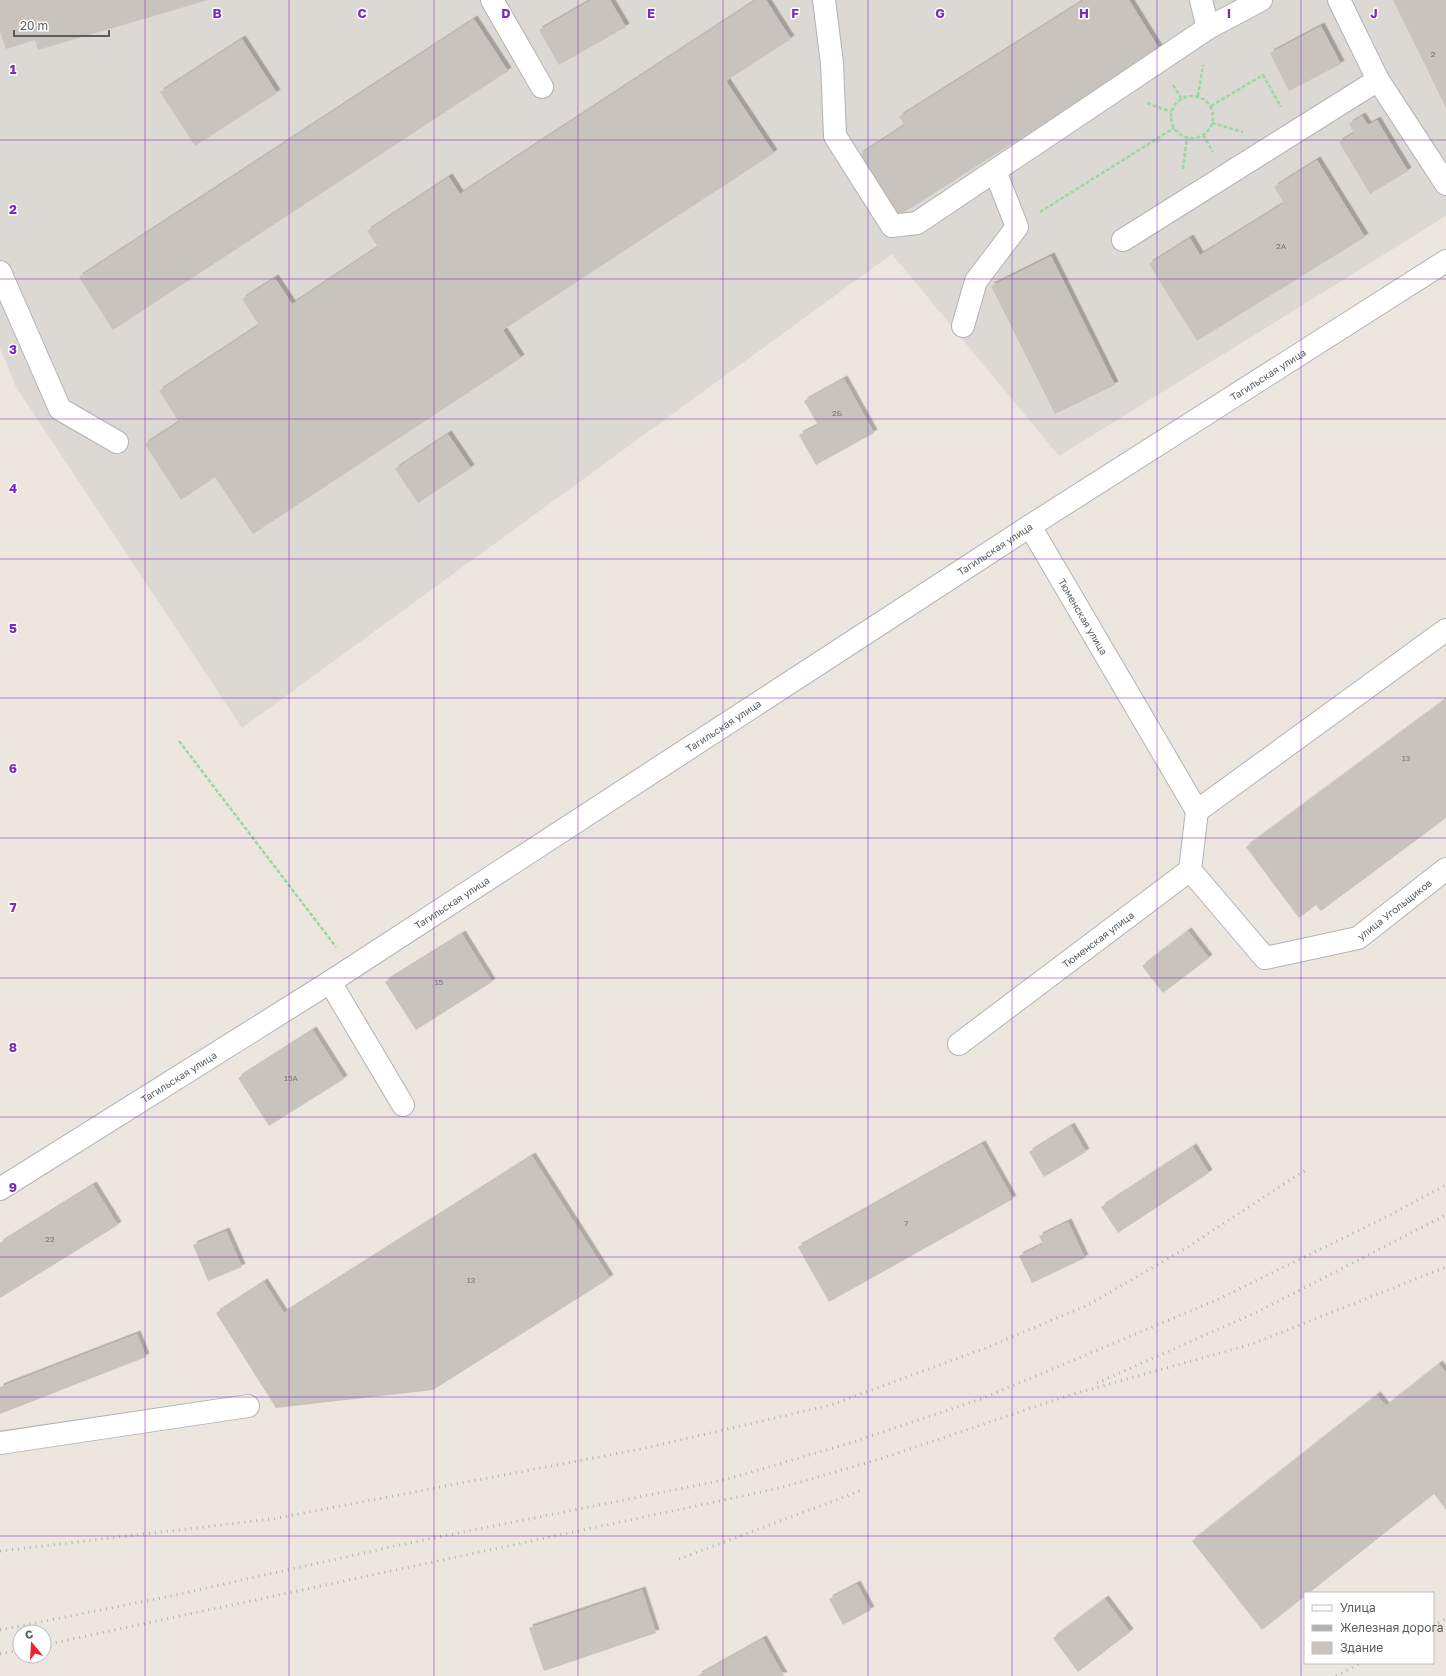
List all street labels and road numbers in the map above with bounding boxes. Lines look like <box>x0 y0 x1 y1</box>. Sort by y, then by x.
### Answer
street label: Тагильская улица <box>1228 346 1308 403</box>
street label: Тагильская улица <box>955 520 1035 578</box>
street label: Тюменская улица <box>1056 576 1110 657</box>
street label: Тагильская улица <box>684 697 763 755</box>
street label: Тагильская улица <box>412 874 492 931</box>
street label: улица Угольщиков <box>1355 876 1434 942</box>
street label: Тюменская улица <box>1060 908 1136 970</box>
street label: Тагильская улица <box>139 1049 219 1105</box>

